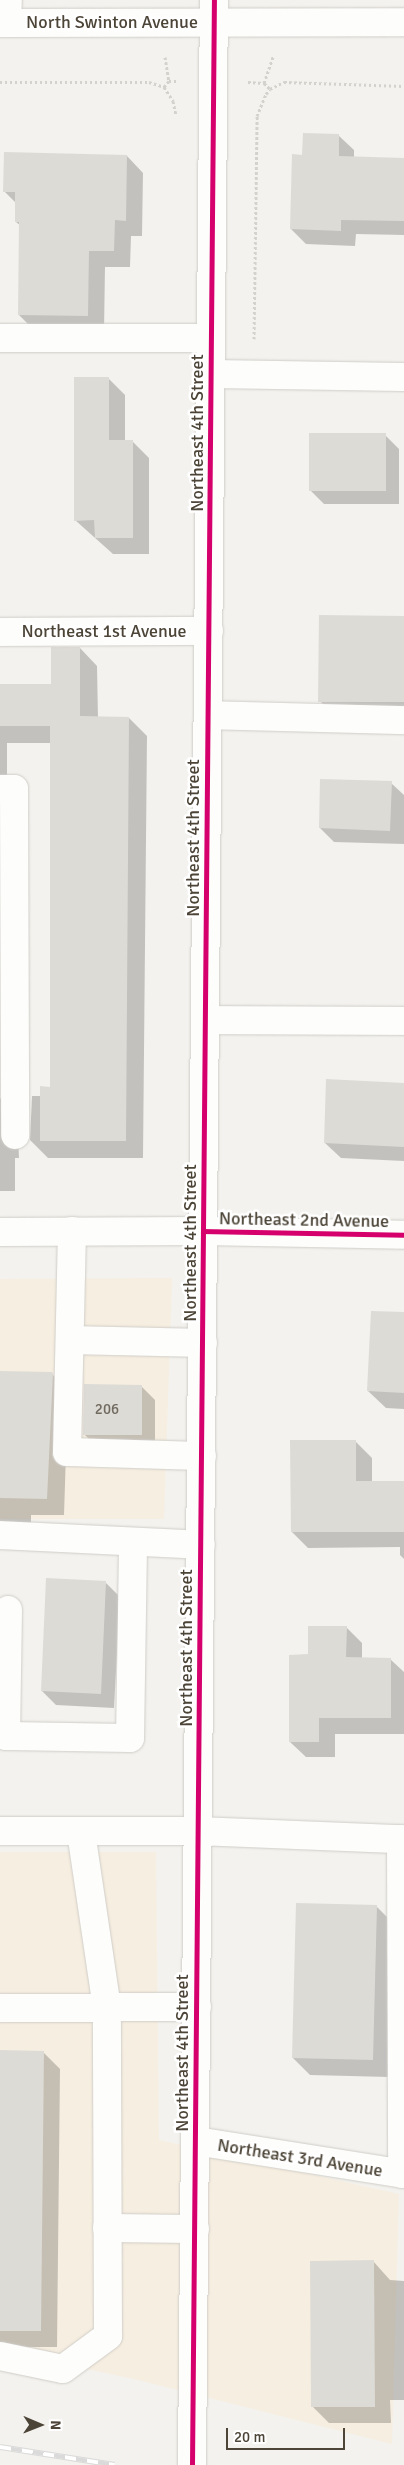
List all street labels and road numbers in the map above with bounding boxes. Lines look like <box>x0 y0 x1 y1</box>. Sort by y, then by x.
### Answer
street label: North Swinton Avenue <box>26 11 198 33</box>
street label: Northeast 4th Street <box>186 354 208 512</box>
street label: Northeast 1st Avenue <box>21 620 187 642</box>
street label: Northeast 4th Street <box>182 759 204 917</box>
street label: Northeast 4th Street <box>179 1164 201 1322</box>
street label: Northeast 2nd Avenue <box>219 1208 389 1232</box>
street label: Northeast 4th Street <box>175 1569 197 1727</box>
street label: Northeast 4th Street <box>171 1974 193 2132</box>
street label: Northeast 3rd Avenue <box>216 2134 384 2182</box>

